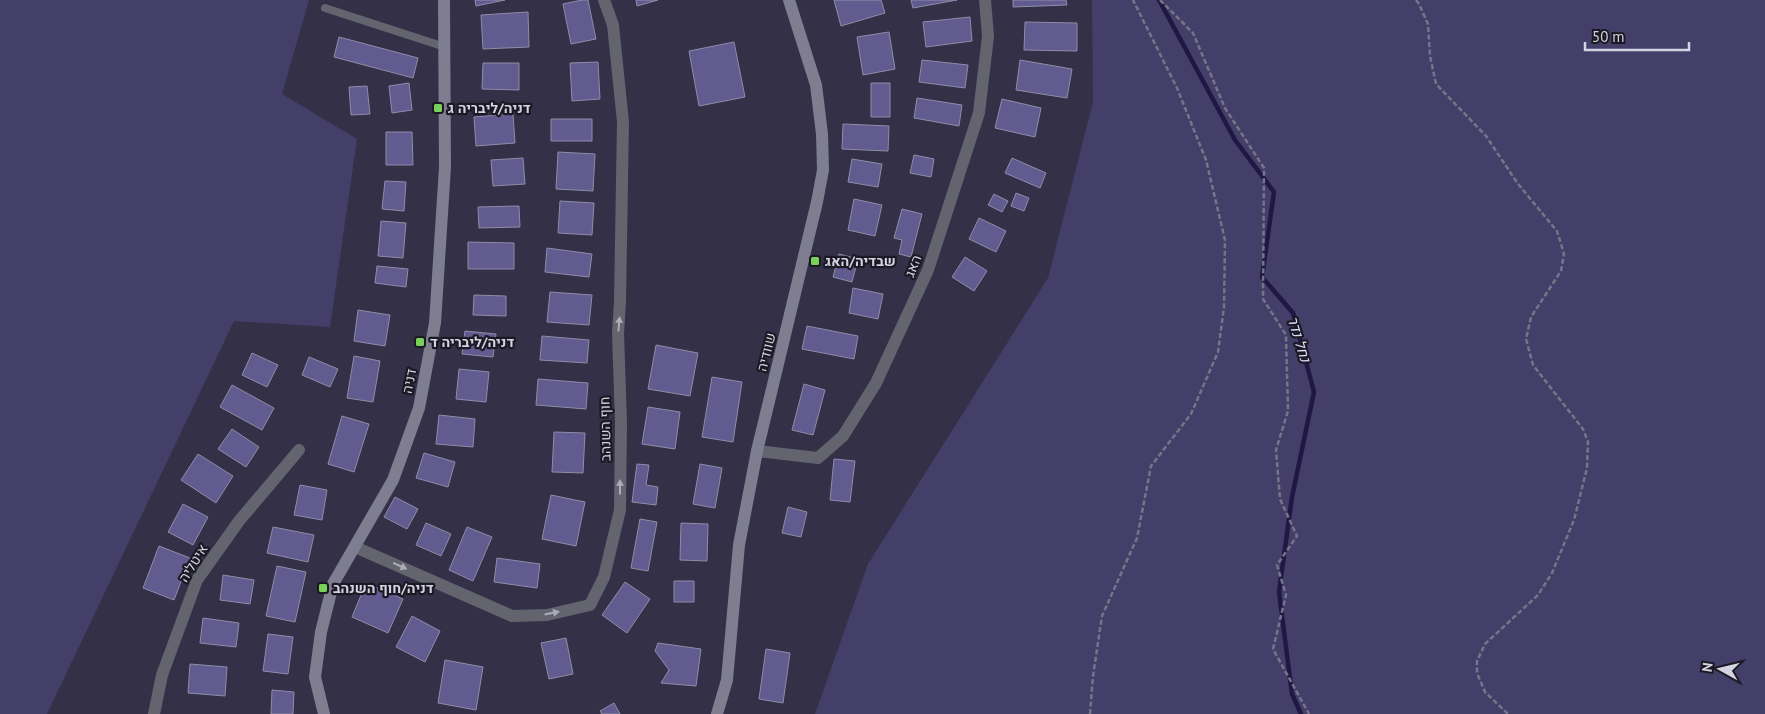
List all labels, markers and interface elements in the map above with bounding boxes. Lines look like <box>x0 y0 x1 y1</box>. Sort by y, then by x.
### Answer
scale bar <box>1585 20 1689 52</box>
text: 50 m <box>1592 27 1625 46</box>
place label: דניה/ליבריה ג <box>448 99 531 117</box>
marker: דניה/ליבריה ג <box>432 102 444 114</box>
place label: שבדיה/האג <box>825 252 896 270</box>
street label: האג <box>901 252 925 280</box>
marker: שבדיה/האג <box>809 255 821 267</box>
water label: נחל נדר <box>1284 314 1316 366</box>
one-way arrow <box>615 316 623 332</box>
street label: שוודיה <box>753 331 779 373</box>
place label: דניה/ליבריה ד <box>430 333 514 351</box>
marker: דניה/ליבריה ד <box>414 336 426 348</box>
street label: דניה <box>398 367 420 395</box>
street label: חוף השנהב <box>595 396 615 462</box>
one-way arrow <box>616 479 624 495</box>
street label: איטליה <box>174 541 212 585</box>
one-way arrow <box>393 563 407 571</box>
place label: דניה/חוף השנהב <box>333 579 434 597</box>
marker: דניה/חוף השנהב <box>317 582 329 594</box>
one-way arrow <box>544 609 560 617</box>
north arrow <box>1695 644 1745 694</box>
text: N <box>1698 661 1717 673</box>

